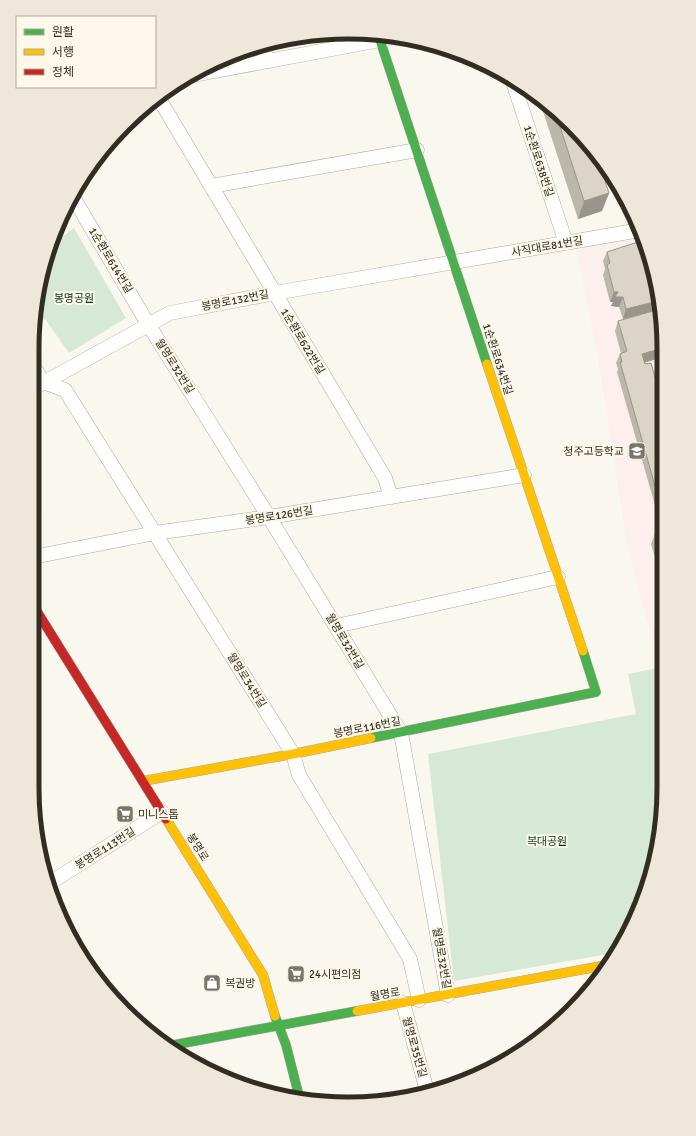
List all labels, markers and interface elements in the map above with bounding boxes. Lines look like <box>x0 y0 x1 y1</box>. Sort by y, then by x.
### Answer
legend <box>16 16 156 88</box>
text: 원활 <box>52 25 74 40</box>
text: 서행 <box>52 45 74 60</box>
text: 정체 <box>52 65 74 80</box>
street label: 1순환로638번길 <box>521 124 556 199</box>
street label: 1순환로614번길 <box>86 225 135 295</box>
street label: 사직대로81번길 <box>510 234 584 259</box>
street label: 봉명로132번길 <box>200 288 270 313</box>
park label: 봉명공원 <box>54 292 94 305</box>
street label: 1순환로622번길 <box>278 306 327 376</box>
street label: 1순환로634번길 <box>480 322 515 397</box>
street label: 월명로32번길 <box>153 336 197 396</box>
school or university icon: 청주고등학교 <box>627 441 647 461</box>
place label: 청주고등학교 <box>563 445 624 458</box>
street label: 봉명로126번길 <box>244 504 314 527</box>
street label: 월명로32번길 <box>323 611 366 671</box>
street label: 월명로34번길 <box>225 650 269 710</box>
street label: 봉명로116번길 <box>332 715 402 740</box>
supermarket icon: 미니스톱 <box>115 804 135 824</box>
place label: 미니스톱 <box>138 808 178 821</box>
street label: 봉명로113번길 <box>73 825 138 872</box>
street label: 봉명로 <box>184 831 211 864</box>
park label: 복대공원 <box>527 835 567 848</box>
street label: 월명로32번길 <box>430 926 453 990</box>
supermarket icon: 24시편의점 <box>286 964 306 984</box>
place label: 24시편의점 <box>309 968 361 981</box>
shop icon: 복권방 <box>202 973 222 993</box>
place label: 복권방 <box>225 977 255 990</box>
street label: 월명로 <box>369 985 401 1004</box>
street label: 월명로35번길 <box>400 1015 429 1079</box>

